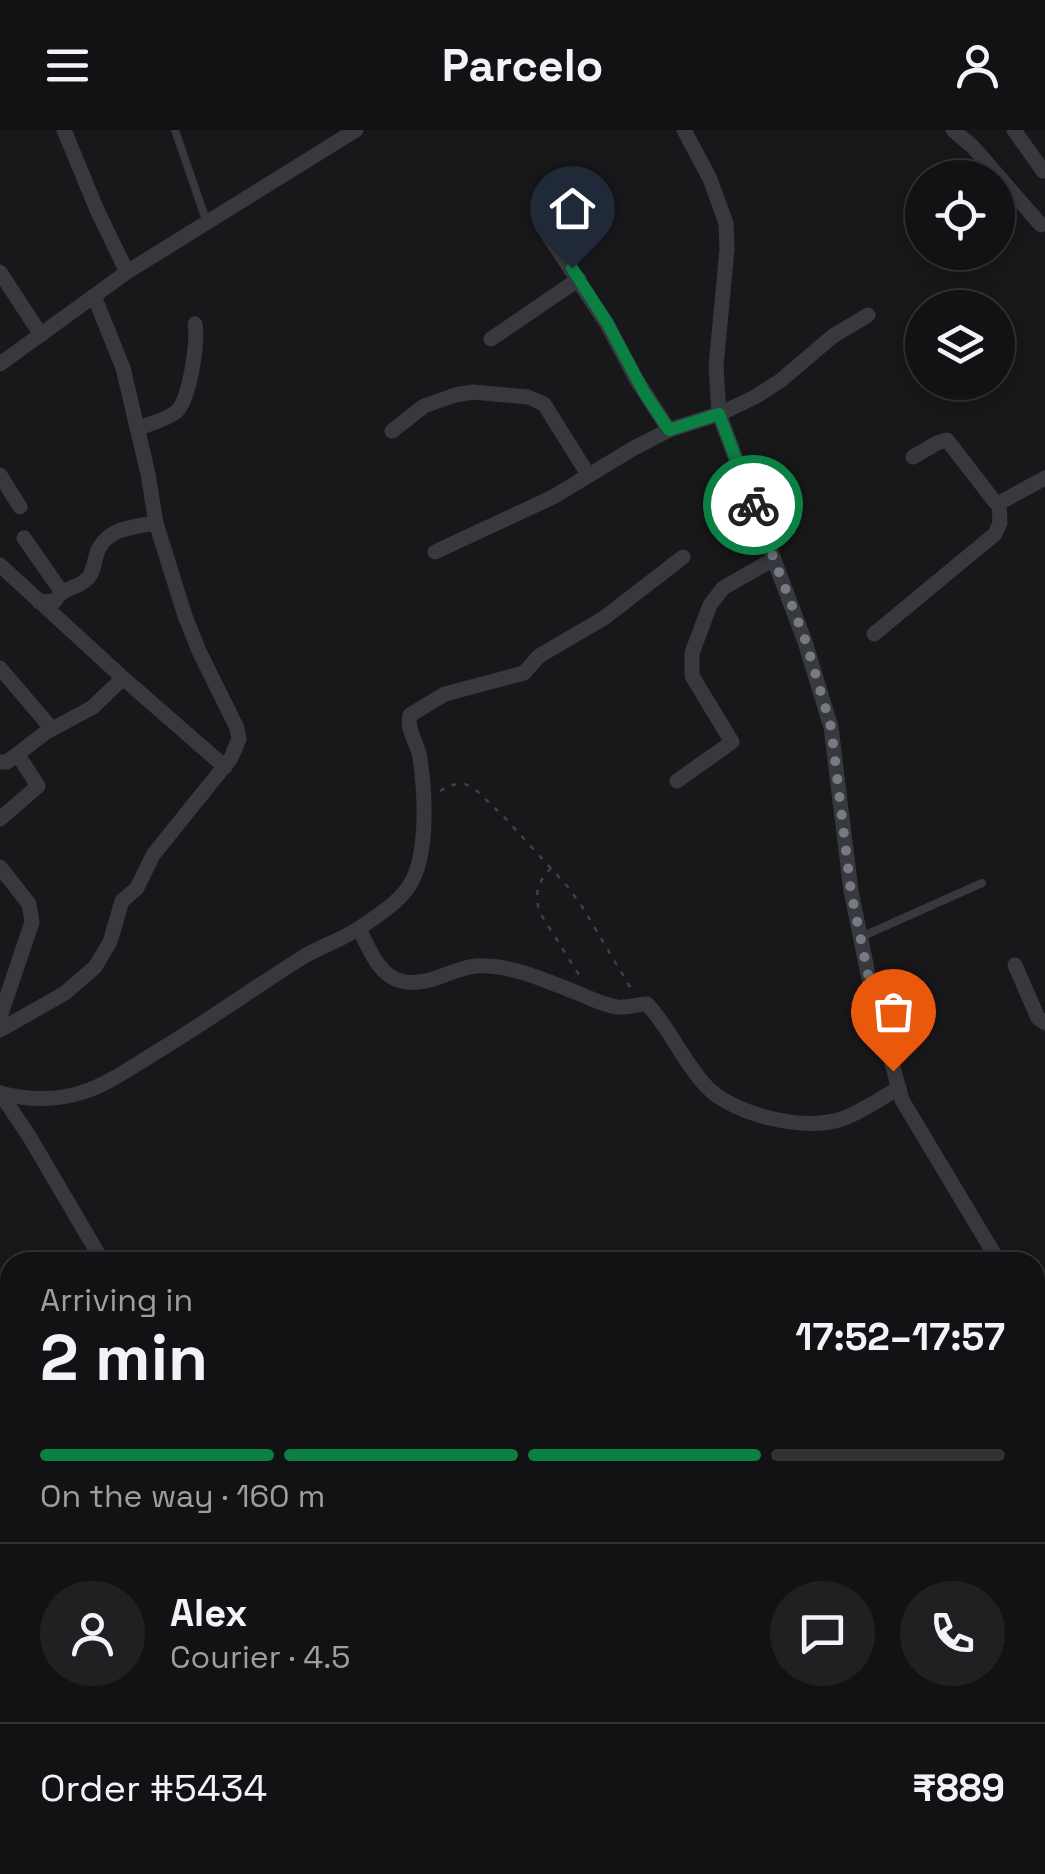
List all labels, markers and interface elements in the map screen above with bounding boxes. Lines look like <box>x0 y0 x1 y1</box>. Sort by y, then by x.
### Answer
text: Parcelo <box>442 37 603 94</box>
icon: menu <box>40 38 95 93</box>
icon: person <box>950 38 1005 93</box>
map controls <box>905 160 1015 400</box>
button: locate <box>905 160 1015 270</box>
pin <box>530 166 615 269</box>
icon: home <box>545 181 600 236</box>
button: layers <box>905 290 1015 400</box>
courier <box>703 455 803 555</box>
icon: bike <box>726 478 781 533</box>
pin <box>851 969 936 1072</box>
icon: bag <box>866 984 921 1039</box>
text: Arriving in <box>40 1280 193 1320</box>
text: 17:52–17:57 <box>795 1313 1005 1361</box>
text: 2 min <box>40 1316 208 1399</box>
text: On the way · 160 m <box>40 1476 325 1516</box>
button: person <box>40 1581 145 1686</box>
button: chat <box>770 1581 875 1686</box>
button: phone <box>900 1581 1005 1686</box>
text: Alex <box>170 1589 247 1637</box>
text: Courier · 4.5 <box>170 1637 351 1677</box>
text: Order #5434 <box>40 1764 267 1812</box>
text: ₹889 <box>912 1764 1005 1812</box>

